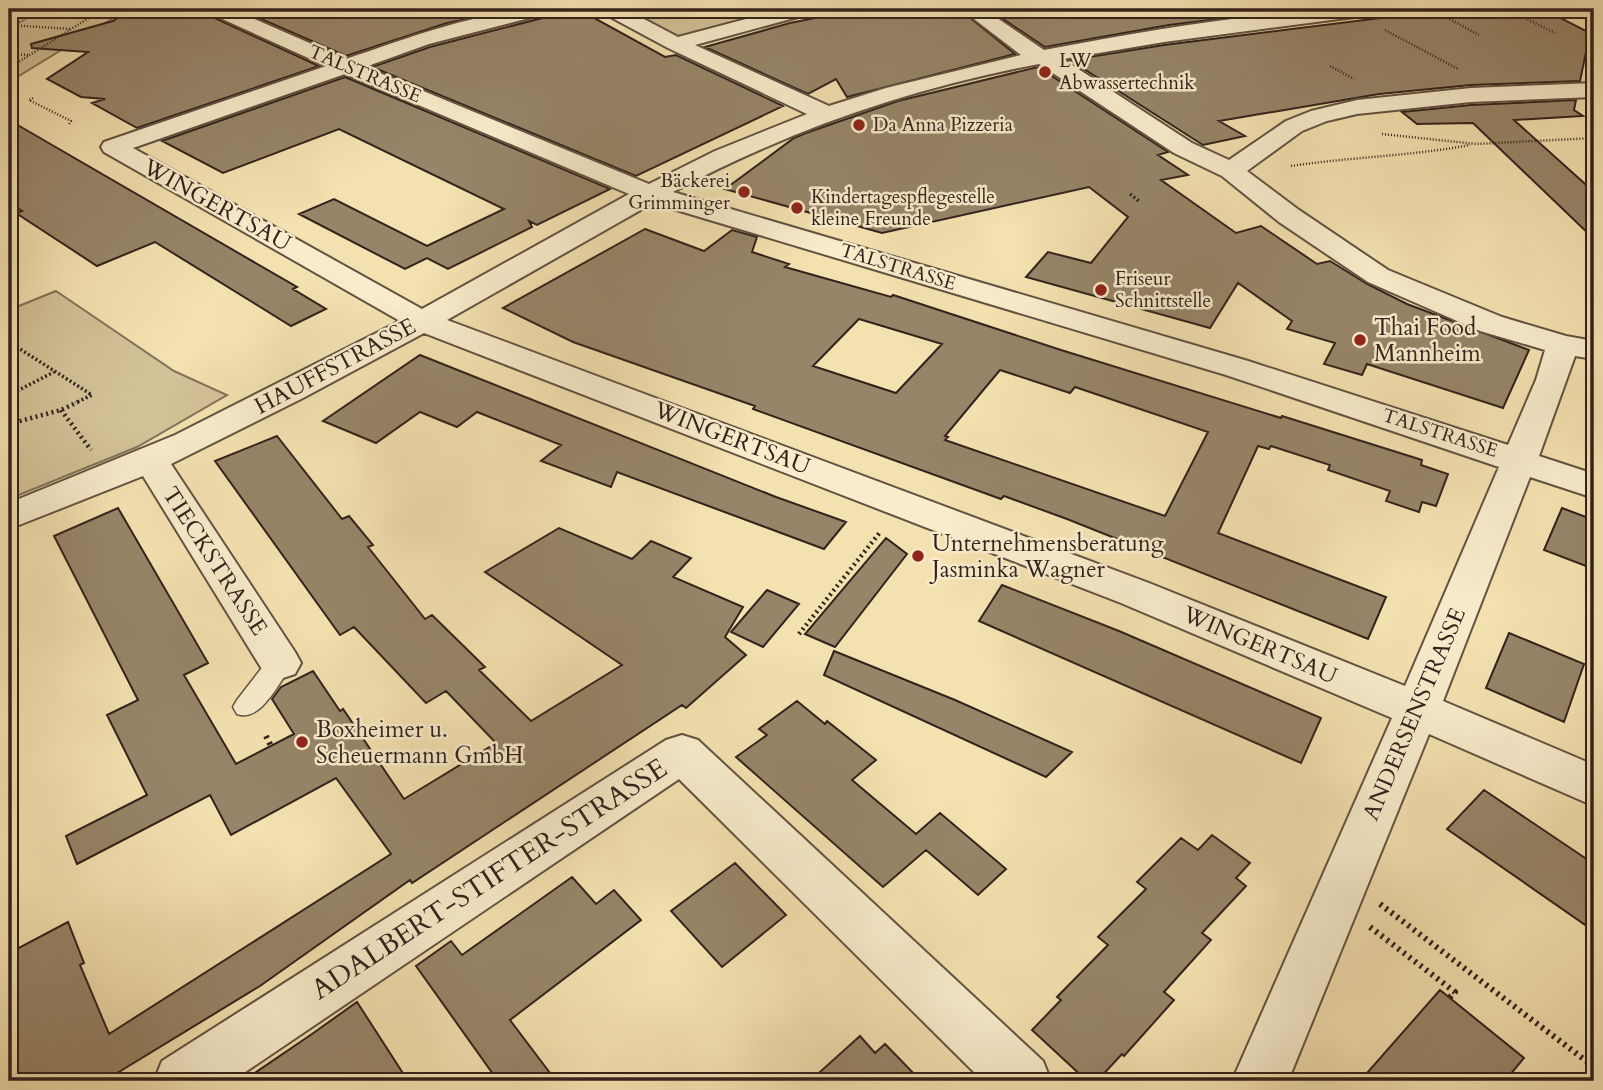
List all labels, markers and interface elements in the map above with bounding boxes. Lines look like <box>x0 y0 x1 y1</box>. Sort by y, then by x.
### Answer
street label: TALSTRASSE <box>305 39 425 109</box>
place label: LW Abwassertechnik <box>1059 48 1195 96</box>
marker: LW Abwassertechnik <box>1037 64 1053 80</box>
place label: Da Anna Pizzeria <box>873 112 1013 138</box>
marker: Da Anna Pizzeria <box>851 117 867 133</box>
street label: WINGERTSAU <box>137 151 297 259</box>
place label: Bäckerei Grimminger <box>628 168 730 216</box>
marker: Bäckerei Grimminger <box>736 184 752 200</box>
place label: Kindertagespflegestelle kleine Freunde <box>811 184 995 232</box>
marker: Kindertagespflegestelle kleine Freunde <box>789 200 805 216</box>
street label: TALSTRASSE <box>837 237 959 297</box>
place label: Friseur Schnittstelle <box>1115 266 1211 314</box>
marker: Friseur Schnittstelle <box>1093 282 1109 298</box>
street label: HAUFFSTRASSE <box>249 310 421 422</box>
place label: Thai Food Mannheim <box>1374 312 1481 369</box>
marker: Thai Food Mannheim <box>1352 332 1368 348</box>
street label: WINGERTSAU <box>649 394 815 482</box>
street label: TALSTRASSE <box>1379 402 1501 464</box>
street label: TIECKSTRASSE <box>155 481 275 641</box>
place label: Unternehmensberatung Jasminka Wagner <box>929 528 1164 585</box>
marker: Unternehmensberatung Jasminka Wagner <box>910 548 926 564</box>
street label: WINGERTSAU <box>1177 598 1342 692</box>
street label: ANDERSENSTRASSE <box>1355 603 1473 825</box>
place label: Boxheimer u. Scheuermann GmbH <box>316 714 523 771</box>
marker: Boxheimer u. Scheuermann GmbH <box>294 734 310 750</box>
street label: ADALBERT-STIFTER-STRASSE <box>304 749 674 1009</box>

